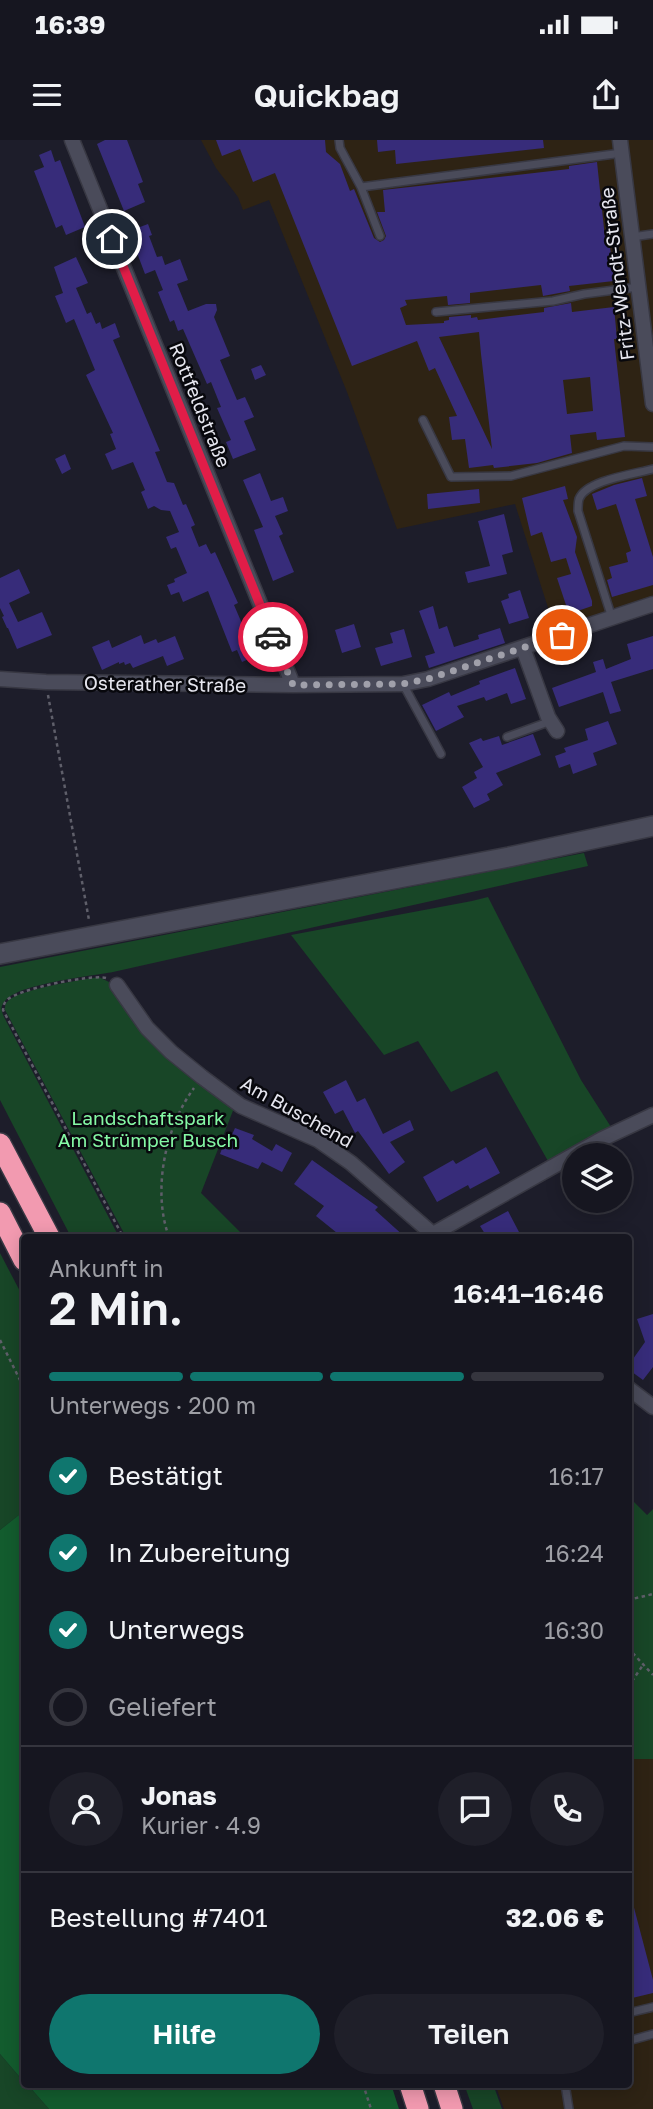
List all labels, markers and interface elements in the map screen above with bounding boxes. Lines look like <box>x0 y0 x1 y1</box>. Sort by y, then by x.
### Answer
text: 16:39 <box>35 9 106 40</box>
icon: menu <box>28 76 66 114</box>
text: Quickbag <box>253 76 400 114</box>
icon: share <box>587 76 625 114</box>
street label: Fritz-Wendt-Straße <box>594 186 639 362</box>
pin <box>82 209 142 269</box>
icon: home <box>93 220 131 258</box>
street label: Rottfeldstraße <box>165 339 236 470</box>
courier <box>238 602 308 672</box>
pin <box>532 605 592 665</box>
icon: bag <box>543 616 581 654</box>
icon: car <box>254 618 292 656</box>
street label: Osterather Straße <box>84 671 246 696</box>
street label: Am Buschend <box>237 1071 357 1152</box>
park label: Landschaftspark Am Strümper Busch <box>58 1106 238 1151</box>
map controls <box>562 1143 632 1213</box>
button: layers <box>562 1143 632 1213</box>
text: Ankunft in <box>49 1254 164 1282</box>
text: 16:41–16:46 <box>453 1278 604 1309</box>
text: 2 Min. <box>49 1280 183 1335</box>
text: Unterwegs · 200 m <box>49 1391 256 1419</box>
icon: check <box>49 1457 87 1495</box>
text: Bestätigt <box>108 1460 223 1491</box>
text: 16:17 <box>549 1462 604 1490</box>
icon: check <box>49 1534 87 1572</box>
text: In Zubereitung <box>108 1537 291 1568</box>
text: 16:24 <box>545 1539 604 1567</box>
icon: check <box>49 1611 87 1649</box>
text: Unterwegs <box>108 1614 245 1645</box>
text: 16:30 <box>544 1616 604 1644</box>
text: Geliefert <box>108 1691 217 1722</box>
button: person <box>49 1772 123 1846</box>
button: chat <box>438 1772 512 1846</box>
button: phone <box>530 1772 604 1846</box>
text: Jonas <box>141 1780 217 1811</box>
text: Kurier · 4.9 <box>141 1811 261 1839</box>
text: Bestellung #7401 <box>49 1902 268 1933</box>
text: 32.06 € <box>506 1902 604 1933</box>
button: Hilfe <box>49 1994 320 2074</box>
button: Teilen <box>334 1994 604 2074</box>

